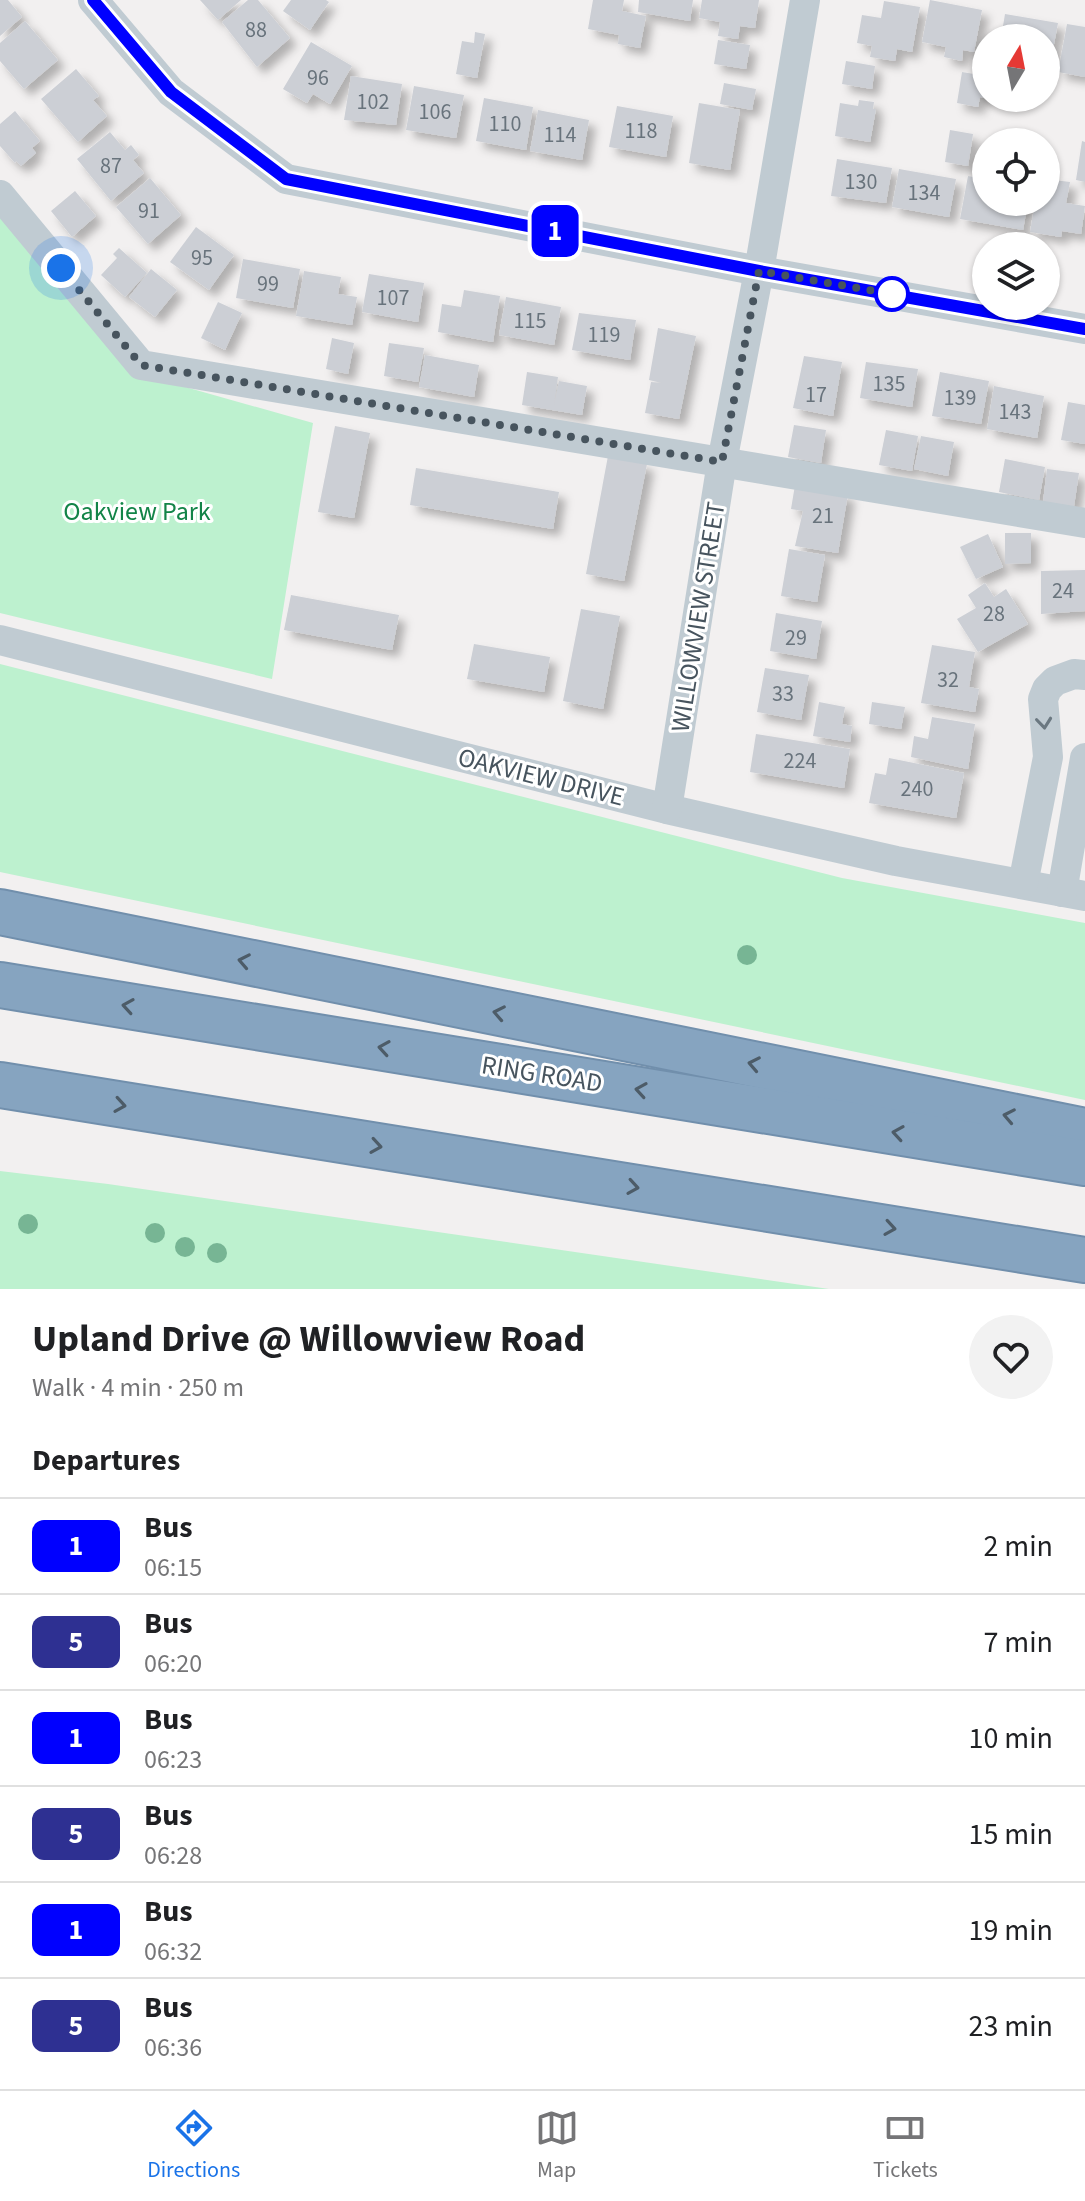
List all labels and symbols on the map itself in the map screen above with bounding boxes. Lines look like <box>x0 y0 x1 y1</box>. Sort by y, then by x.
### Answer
house number: 88 <box>245 14 267 46</box>
north arrow <box>972 24 1060 112</box>
house number: 96 <box>307 62 329 94</box>
house number: 102 <box>357 86 389 118</box>
house number: 106 <box>419 96 451 128</box>
house number: 110 <box>489 108 521 140</box>
house number: 118 <box>625 115 657 147</box>
house number: 114 <box>544 119 576 151</box>
house number: 87 <box>100 150 122 182</box>
house number: 130 <box>845 166 877 198</box>
house number: 134 <box>908 177 940 209</box>
house number: 91 <box>138 195 160 227</box>
line badge: 1 <box>529 205 581 257</box>
house number: 95 <box>191 242 213 274</box>
your location <box>41 248 81 288</box>
house number: 99 <box>257 268 279 300</box>
unlabelled marker <box>875 277 909 311</box>
house number: 107 <box>377 282 409 314</box>
house number: 115 <box>514 305 546 337</box>
house number: 119 <box>588 319 620 351</box>
house number: 135 <box>873 368 905 400</box>
house number: 17 <box>805 379 827 411</box>
house number: 139 <box>944 382 976 414</box>
house number: 143 <box>999 396 1031 428</box>
park label: Oakview Park <box>63 493 211 530</box>
street label: WILLOWVIEW STREET <box>662 499 734 735</box>
house number: 21 <box>812 500 834 532</box>
house number: 24 <box>1052 575 1074 607</box>
house number: 28 <box>983 598 1005 630</box>
house number: 29 <box>785 622 807 654</box>
house number: 32 <box>937 664 959 696</box>
house number: 33 <box>772 678 794 710</box>
one-way arrow <box>1036 717 1053 730</box>
street label: OAKVIEW DRIVE <box>454 738 628 816</box>
house number: 224 <box>784 745 816 777</box>
house number: 240 <box>901 773 933 805</box>
one-way arrow <box>238 953 251 970</box>
one-way arrow <box>121 998 135 1015</box>
one-way arrow <box>492 1005 506 1022</box>
one-way arrow <box>378 1040 391 1057</box>
street label: RING ROAD <box>479 1046 605 1102</box>
one-way arrow <box>747 1056 761 1073</box>
one-way arrow <box>634 1083 648 1100</box>
one-way arrow <box>113 1096 127 1113</box>
one-way arrow <box>1002 1108 1016 1125</box>
one-way arrow <box>891 1125 904 1142</box>
one-way arrow <box>370 1137 383 1154</box>
one-way arrow <box>626 1178 640 1195</box>
one-way arrow <box>883 1219 897 1236</box>

